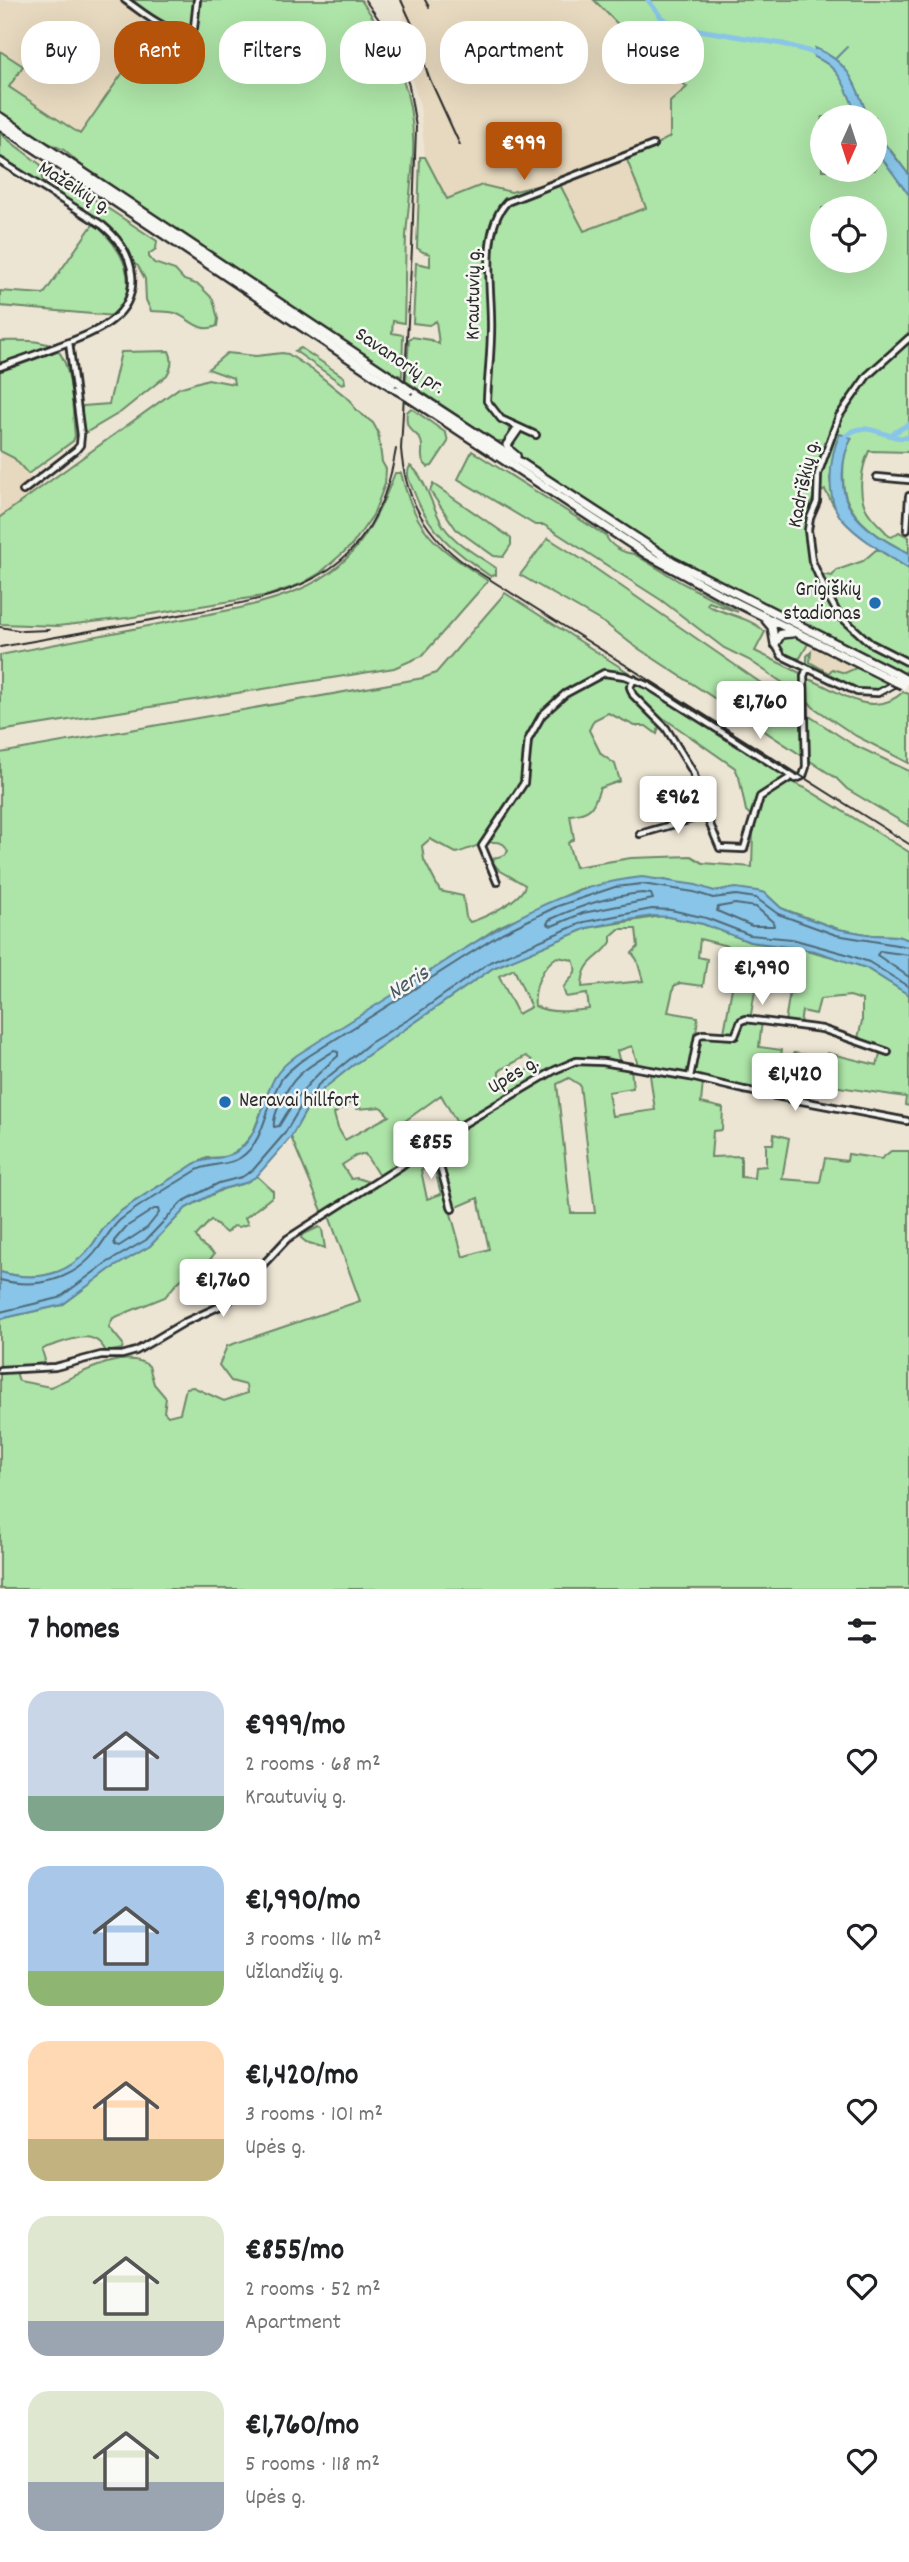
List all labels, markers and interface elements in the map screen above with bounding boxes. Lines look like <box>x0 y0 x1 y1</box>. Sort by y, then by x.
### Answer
chip: Buy <box>21 21 100 84</box>
chip: Rent <box>114 21 205 84</box>
chip: Filters <box>219 21 326 84</box>
chip: New <box>340 21 426 84</box>
chip: Apartment <box>440 21 588 84</box>
chip: House <box>602 21 704 84</box>
north arrow <box>810 105 887 182</box>
map controls <box>810 105 887 273</box>
pin: €999 <box>483 122 565 182</box>
text: €999 <box>502 128 546 161</box>
street label: Mažeikių g. <box>31 155 117 223</box>
button: locate <box>810 196 887 273</box>
street label: Krautuvių g. <box>459 248 491 340</box>
street label: Savanorių pr. <box>348 321 450 403</box>
street label: Kadriškių g. <box>781 437 829 531</box>
place label: Grigiškių stadionas <box>783 576 861 630</box>
marker: Grigiškių stadionas <box>867 595 883 611</box>
pin: €1,760 <box>703 682 817 741</box>
text: €1,760 <box>733 687 787 720</box>
pin: €962 <box>637 776 719 836</box>
text: €962 <box>656 782 700 815</box>
pin: €1,990 <box>705 948 819 1007</box>
text: €1,990 <box>734 953 790 986</box>
water label: Neris <box>382 957 437 1010</box>
street label: Upės g. <box>483 1049 545 1103</box>
pin: €1,420 <box>738 1054 852 1113</box>
text: €1,420 <box>768 1059 822 1092</box>
place label: Neravai hillfort <box>239 1087 359 1117</box>
marker: Neravai hillfort <box>217 1094 233 1110</box>
pin: €855 <box>390 1122 472 1181</box>
text: €855 <box>409 1127 453 1160</box>
pin: €1,760 <box>166 1260 280 1319</box>
text: €1,760 <box>196 1265 250 1298</box>
text: 7 homes <box>28 1610 120 1653</box>
icon: filters <box>843 1612 881 1650</box>
text: €999/mo <box>245 1706 345 1749</box>
icon: home <box>84 1719 168 1803</box>
icon: heart <box>843 1742 881 1780</box>
text: 2 rooms · 68 m² <box>245 1749 381 1782</box>
text: Krautuvių g. <box>245 1782 346 1815</box>
text: €1,990/mo <box>245 1881 360 1924</box>
icon: home <box>84 1894 168 1978</box>
icon: heart <box>843 1917 881 1955</box>
text: 3 rooms · 116 m² <box>245 1924 382 1957</box>
text: Užlandžių g. <box>245 1957 343 1990</box>
text: €1,420/mo <box>245 2056 358 2099</box>
icon: home <box>84 2069 168 2153</box>
icon: heart <box>843 2092 881 2130</box>
text: 3 rooms · 101 m² <box>245 2099 383 2132</box>
text: Upės g. <box>245 2132 305 2165</box>
text: €855/mo <box>245 2231 344 2274</box>
icon: home <box>84 2244 168 2328</box>
icon: heart <box>843 2267 881 2305</box>
text: 2 rooms · 52 m² <box>245 2274 381 2307</box>
text: Apartment <box>245 2307 341 2340</box>
text: €1,760/mo <box>245 2406 359 2449</box>
icon: home <box>84 2419 168 2503</box>
icon: heart <box>843 2442 881 2480</box>
text: 5 rooms · 118 m² <box>245 2449 380 2482</box>
text: Upės g. <box>245 2482 305 2515</box>

